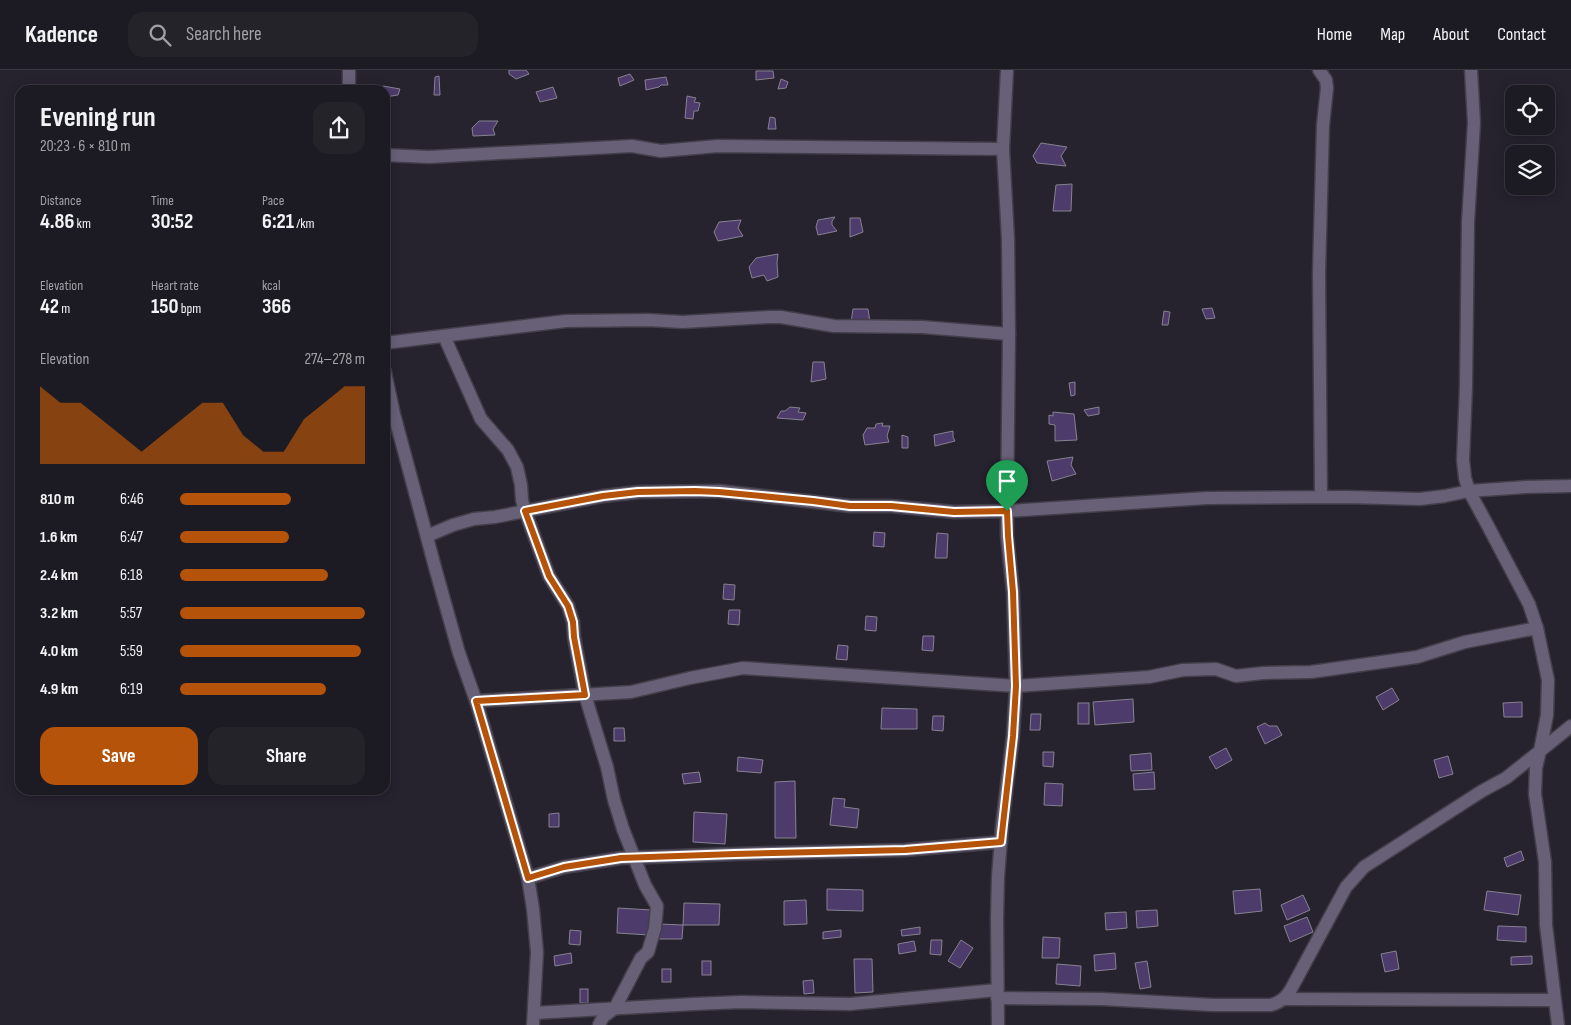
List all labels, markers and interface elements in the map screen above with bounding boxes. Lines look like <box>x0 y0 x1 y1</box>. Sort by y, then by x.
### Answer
search box <box>128 12 478 57</box>
text: Kadence <box>25 20 98 49</box>
icon: search <box>146 21 174 49</box>
text: Search here <box>186 23 262 46</box>
text: Home <box>1317 24 1352 45</box>
text: Map <box>1380 24 1405 45</box>
text: About <box>1433 24 1469 45</box>
text: Contact <box>1497 24 1546 45</box>
map controls <box>1505 85 1555 195</box>
button: locate <box>1505 85 1555 135</box>
text: Evening run <box>40 101 156 134</box>
button: share <box>313 102 365 154</box>
text: 20:23 · 6 × 810 m <box>40 137 131 156</box>
button: layers <box>1505 145 1555 195</box>
text: Distance <box>40 192 81 209</box>
text: Time <box>151 192 174 209</box>
text: Pace <box>262 192 284 209</box>
text: 4.86 <box>40 209 74 234</box>
text: 30:52 <box>151 209 193 234</box>
text: 6:21 <box>262 209 294 234</box>
text: km <box>74 215 91 232</box>
text: /km <box>294 215 315 232</box>
text: Elevation <box>40 277 83 294</box>
text: Heart rate <box>151 277 199 294</box>
text: kcal <box>262 277 281 294</box>
text: 42 <box>40 294 59 319</box>
text: 150 <box>151 294 179 319</box>
text: 366 <box>262 294 291 319</box>
text: m <box>59 300 70 317</box>
text: bpm <box>179 300 201 317</box>
text: Elevation <box>40 350 89 369</box>
text: 274–278 m <box>304 350 365 369</box>
pin <box>986 460 1028 511</box>
icon: arrive <box>993 467 1021 495</box>
text: 810 m <box>40 490 75 509</box>
text: 6:46 <box>120 490 144 509</box>
text: 1.6 km <box>40 528 77 547</box>
text: 6:47 <box>120 528 143 547</box>
text: 2.4 km <box>40 566 78 585</box>
text: 6:18 <box>120 566 143 585</box>
text: 3.2 km <box>40 604 78 623</box>
text: 5:57 <box>120 604 142 623</box>
text: 4.0 km <box>40 642 78 661</box>
text: 5:59 <box>120 642 143 661</box>
text: 4.9 km <box>40 680 78 699</box>
text: 6:19 <box>120 680 143 699</box>
button: Save <box>40 727 198 785</box>
button: Share <box>208 727 365 785</box>

